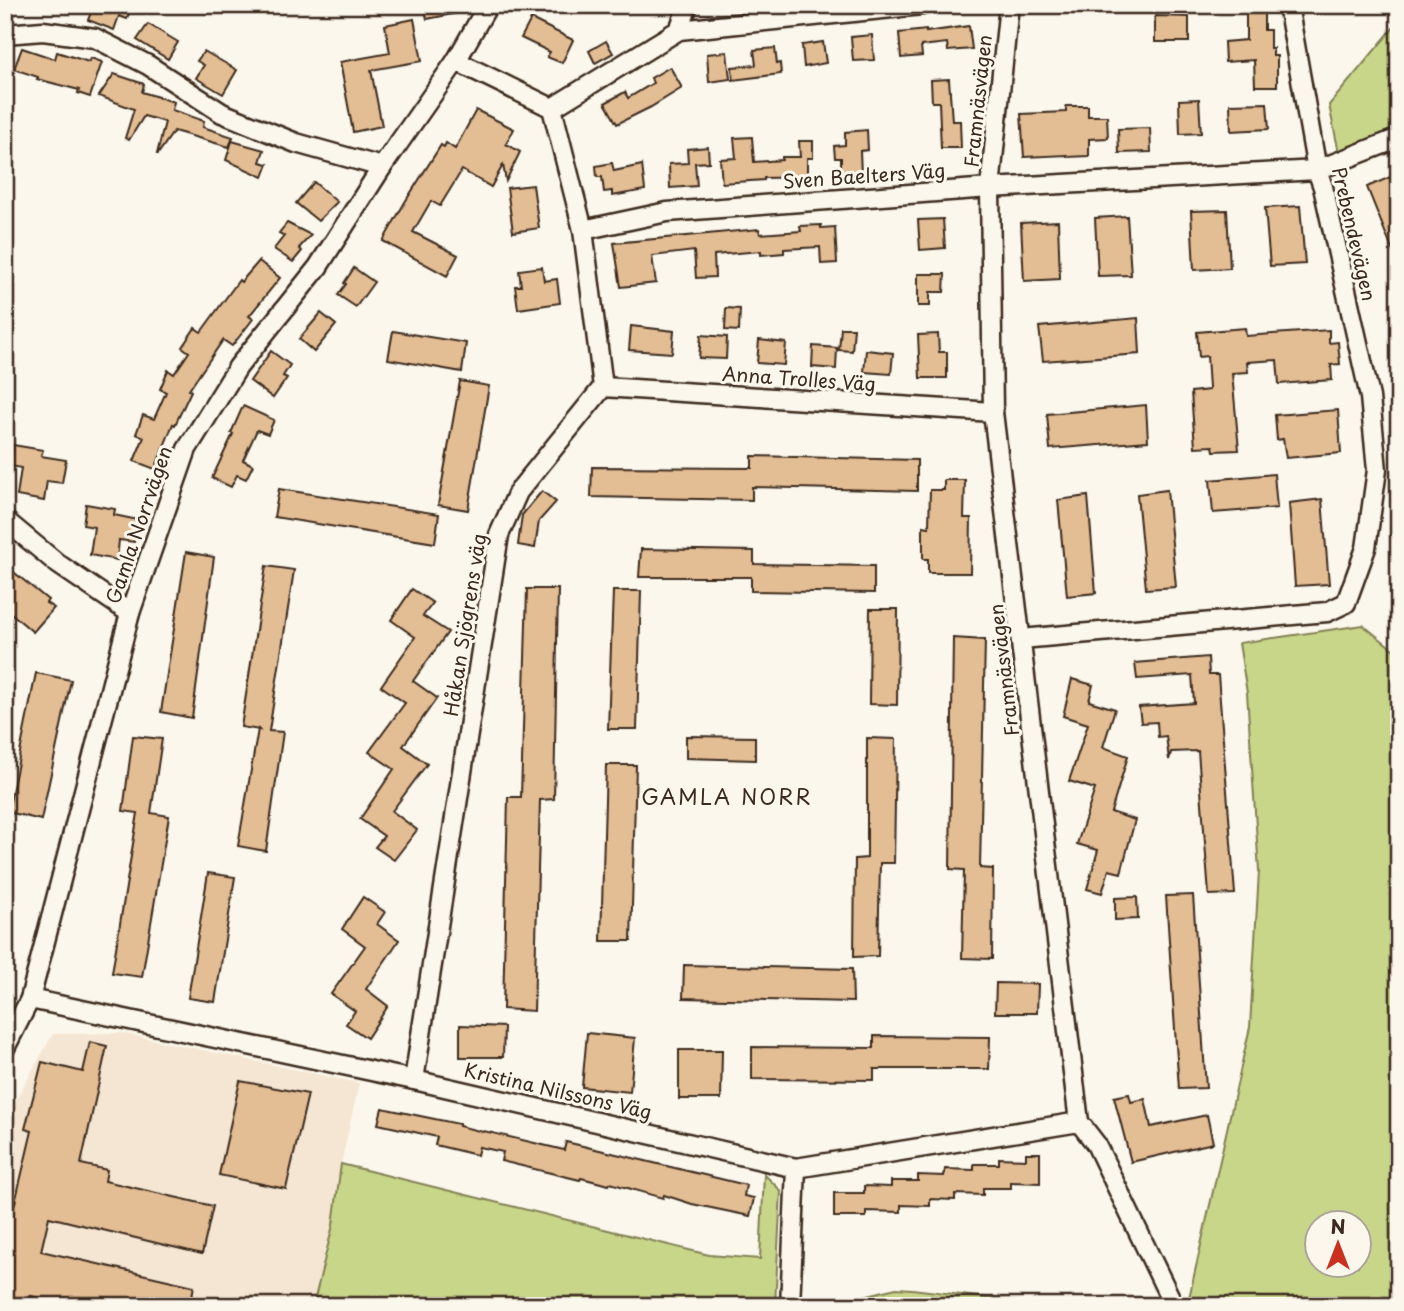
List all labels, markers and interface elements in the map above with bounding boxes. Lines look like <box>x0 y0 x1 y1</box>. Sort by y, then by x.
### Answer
street label: Framnäsvägen <box>956 33 998 169</box>
street label: Sven Baelters Väg <box>782 155 946 195</box>
street label: Prebendevägen <box>1326 164 1384 303</box>
street label: Anna Trolles Väg <box>721 359 877 397</box>
street label: Gamla Norrvägen <box>98 442 178 607</box>
street label: Håkan Sjögrens väg <box>436 532 492 718</box>
street label: Framnäsvägen <box>981 602 1025 738</box>
district label: GAMLA NORR <box>641 780 813 812</box>
street label: Kristina Nilssons Väg <box>462 1055 655 1125</box>
north arrow <box>1302 1210 1372 1280</box>
text: N <box>1330 1212 1346 1240</box>

